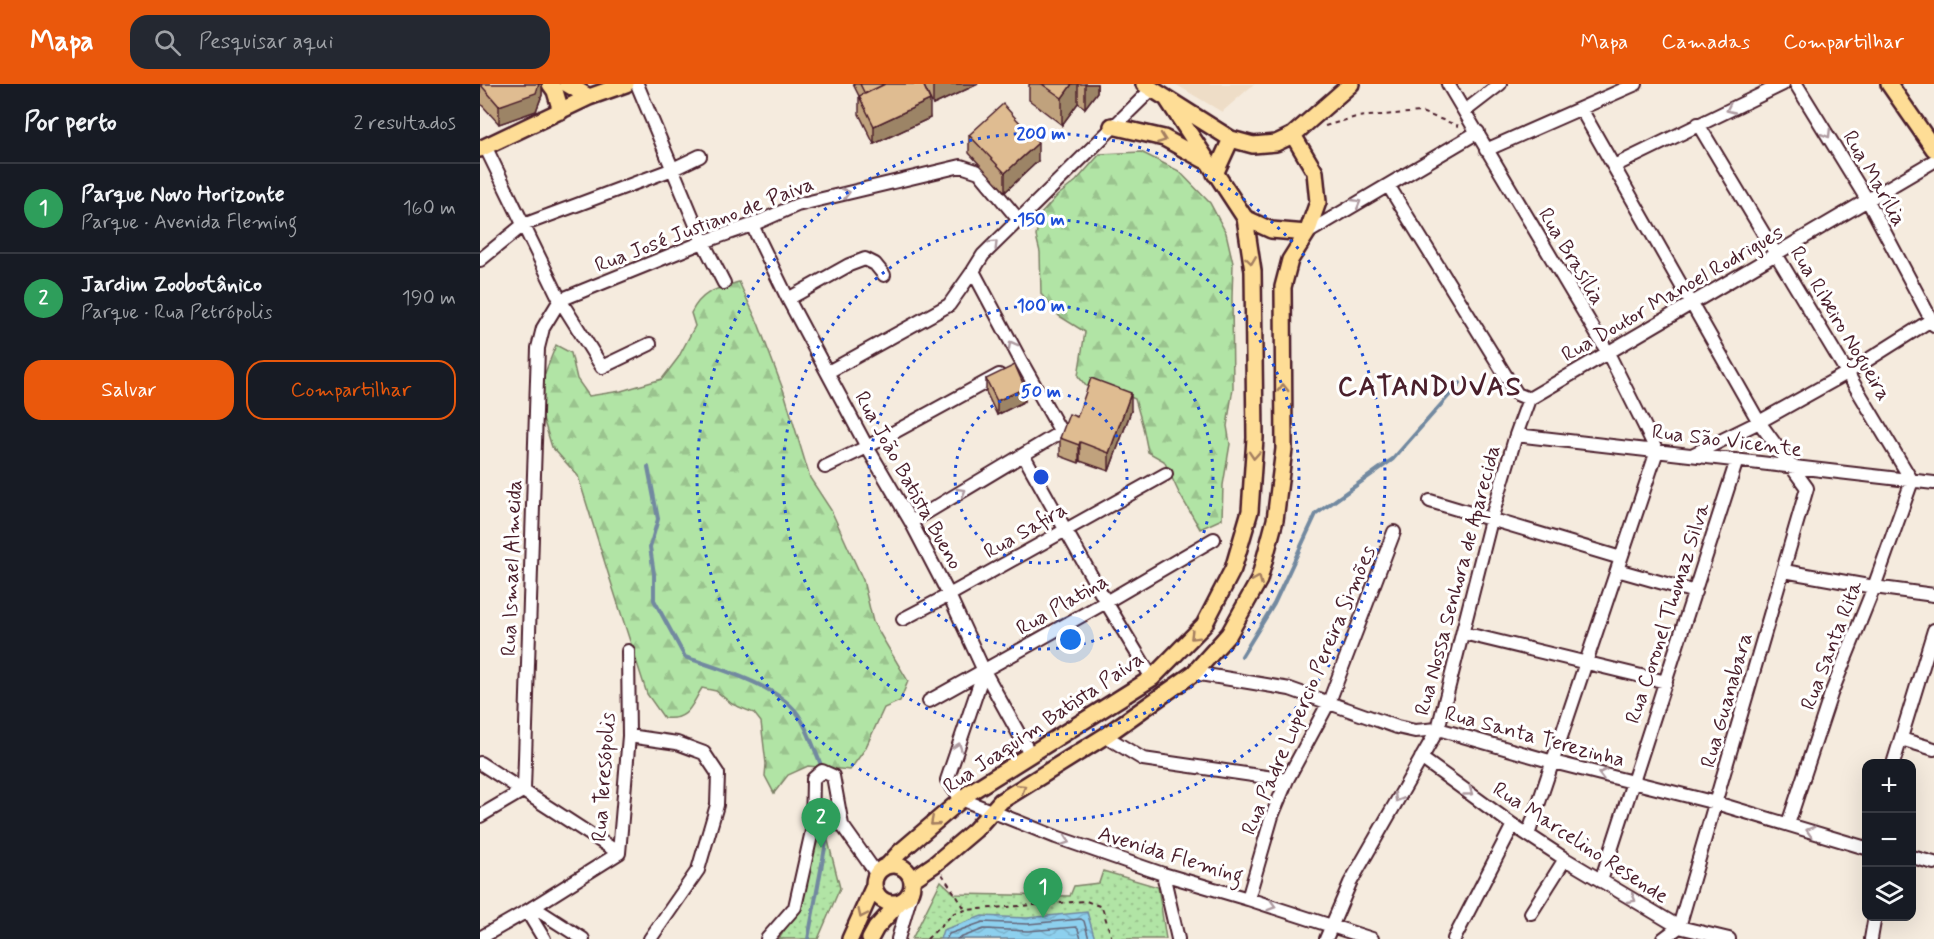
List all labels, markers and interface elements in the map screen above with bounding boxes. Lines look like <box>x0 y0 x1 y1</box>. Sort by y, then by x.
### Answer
search box <box>130 15 550 69</box>
text: Mapa <box>30 24 94 61</box>
icon: search <box>151 26 184 59</box>
text: Pesquisar aqui <box>199 28 334 56</box>
text: Mapa <box>1580 28 1628 56</box>
text: Camadas <box>1661 28 1750 56</box>
text: Compartilhar <box>1783 28 1904 56</box>
one-way arrow <box>1725 101 1736 113</box>
text: Por perto <box>24 106 117 140</box>
text: 2 resultados <box>353 110 456 137</box>
text: 200 m <box>1016 122 1066 146</box>
street label: Rua Marília <box>1835 126 1913 231</box>
one-way arrow <box>1819 128 1831 138</box>
one-way arrow <box>1156 131 1167 144</box>
street label: Rua José Justiano de Paiva <box>591 170 818 280</box>
text: Parque Novo Horizonte <box>81 181 285 209</box>
one-way arrow <box>841 188 851 201</box>
text: 1 <box>39 195 48 222</box>
text: 160 m <box>403 195 456 222</box>
one-way arrow <box>1351 199 1361 211</box>
street label: Rua Brasília <box>1531 203 1611 310</box>
text: 150 m <box>1017 208 1065 232</box>
text: Parque · Avenida Fleming <box>81 209 297 236</box>
street label: Rua Doutor Manoel Rodrigues <box>1556 219 1789 369</box>
one-way arrow <box>986 240 997 251</box>
street label: Rua Ribeiro Nogueira <box>1781 241 1897 407</box>
one-way arrow <box>1244 255 1256 264</box>
text: Jardim Zoobotânico <box>81 271 262 299</box>
text: 2 <box>39 285 48 312</box>
text: 190 m <box>402 285 456 312</box>
text: 100 m <box>1017 294 1065 318</box>
text: Parque · Rua Petrópolis <box>81 299 272 326</box>
one-way arrow <box>1008 340 1019 351</box>
button: Salvar <box>24 360 234 420</box>
button: Compartilhar <box>246 360 456 420</box>
district label: CATANDUVAS <box>1338 370 1522 405</box>
text: 50 m <box>1021 380 1061 404</box>
one-way arrow <box>1277 383 1289 392</box>
street label: Rua João Batista Bueno <box>847 386 969 575</box>
street label: Rua São Vicente <box>1650 418 1803 464</box>
street label: Rua Nossa Senhora de Aparecida <box>1408 442 1509 719</box>
one-way arrow <box>1248 450 1261 459</box>
centre of rings <box>1031 467 1051 487</box>
street label: Rua Ismael Almeida <box>495 479 529 657</box>
one-way arrow <box>956 488 966 500</box>
street label: Rua Safira <box>979 496 1072 566</box>
street label: Rua Coronel Thomaz Silva <box>1619 499 1717 727</box>
street label: Rua Padre Lupercio Pereira Simões <box>1235 541 1383 839</box>
street label: Rua Platina <box>1011 567 1114 643</box>
one-way arrow <box>1251 575 1263 586</box>
street label: Rua Santa Rita <box>1794 576 1870 714</box>
your location <box>1056 625 1085 654</box>
one-way arrow <box>1190 628 1201 639</box>
street label: Rua Guanabara <box>1694 629 1760 771</box>
street label: Rua Joaquim Batista Paiva <box>938 645 1149 801</box>
street label: Rua Santa Terezinha <box>1442 699 1628 774</box>
street label: Rua Teresópolis <box>586 711 622 843</box>
one-way arrow <box>951 742 964 753</box>
map controls <box>1862 759 1916 921</box>
button: + <box>1862 759 1916 813</box>
one-way arrow <box>1597 769 1607 782</box>
street label: Rua Marcelino Resende <box>1487 775 1674 910</box>
one-way arrow <box>1015 784 1026 795</box>
one-way arrow <box>1462 785 1473 796</box>
one-way arrow <box>1394 792 1405 802</box>
pin: 2 <box>802 798 840 848</box>
button: − <box>1862 813 1916 867</box>
one-way arrow <box>930 815 941 826</box>
street label: Avenida Fleming <box>1094 820 1247 892</box>
one-way arrow <box>1806 826 1816 838</box>
one-way arrow <box>1060 834 1071 846</box>
button: layers <box>1862 867 1916 921</box>
pin: 1 <box>1024 868 1062 918</box>
one-way arrow <box>1626 891 1636 903</box>
one-way arrow <box>1266 899 1277 911</box>
one-way arrow <box>857 907 869 918</box>

